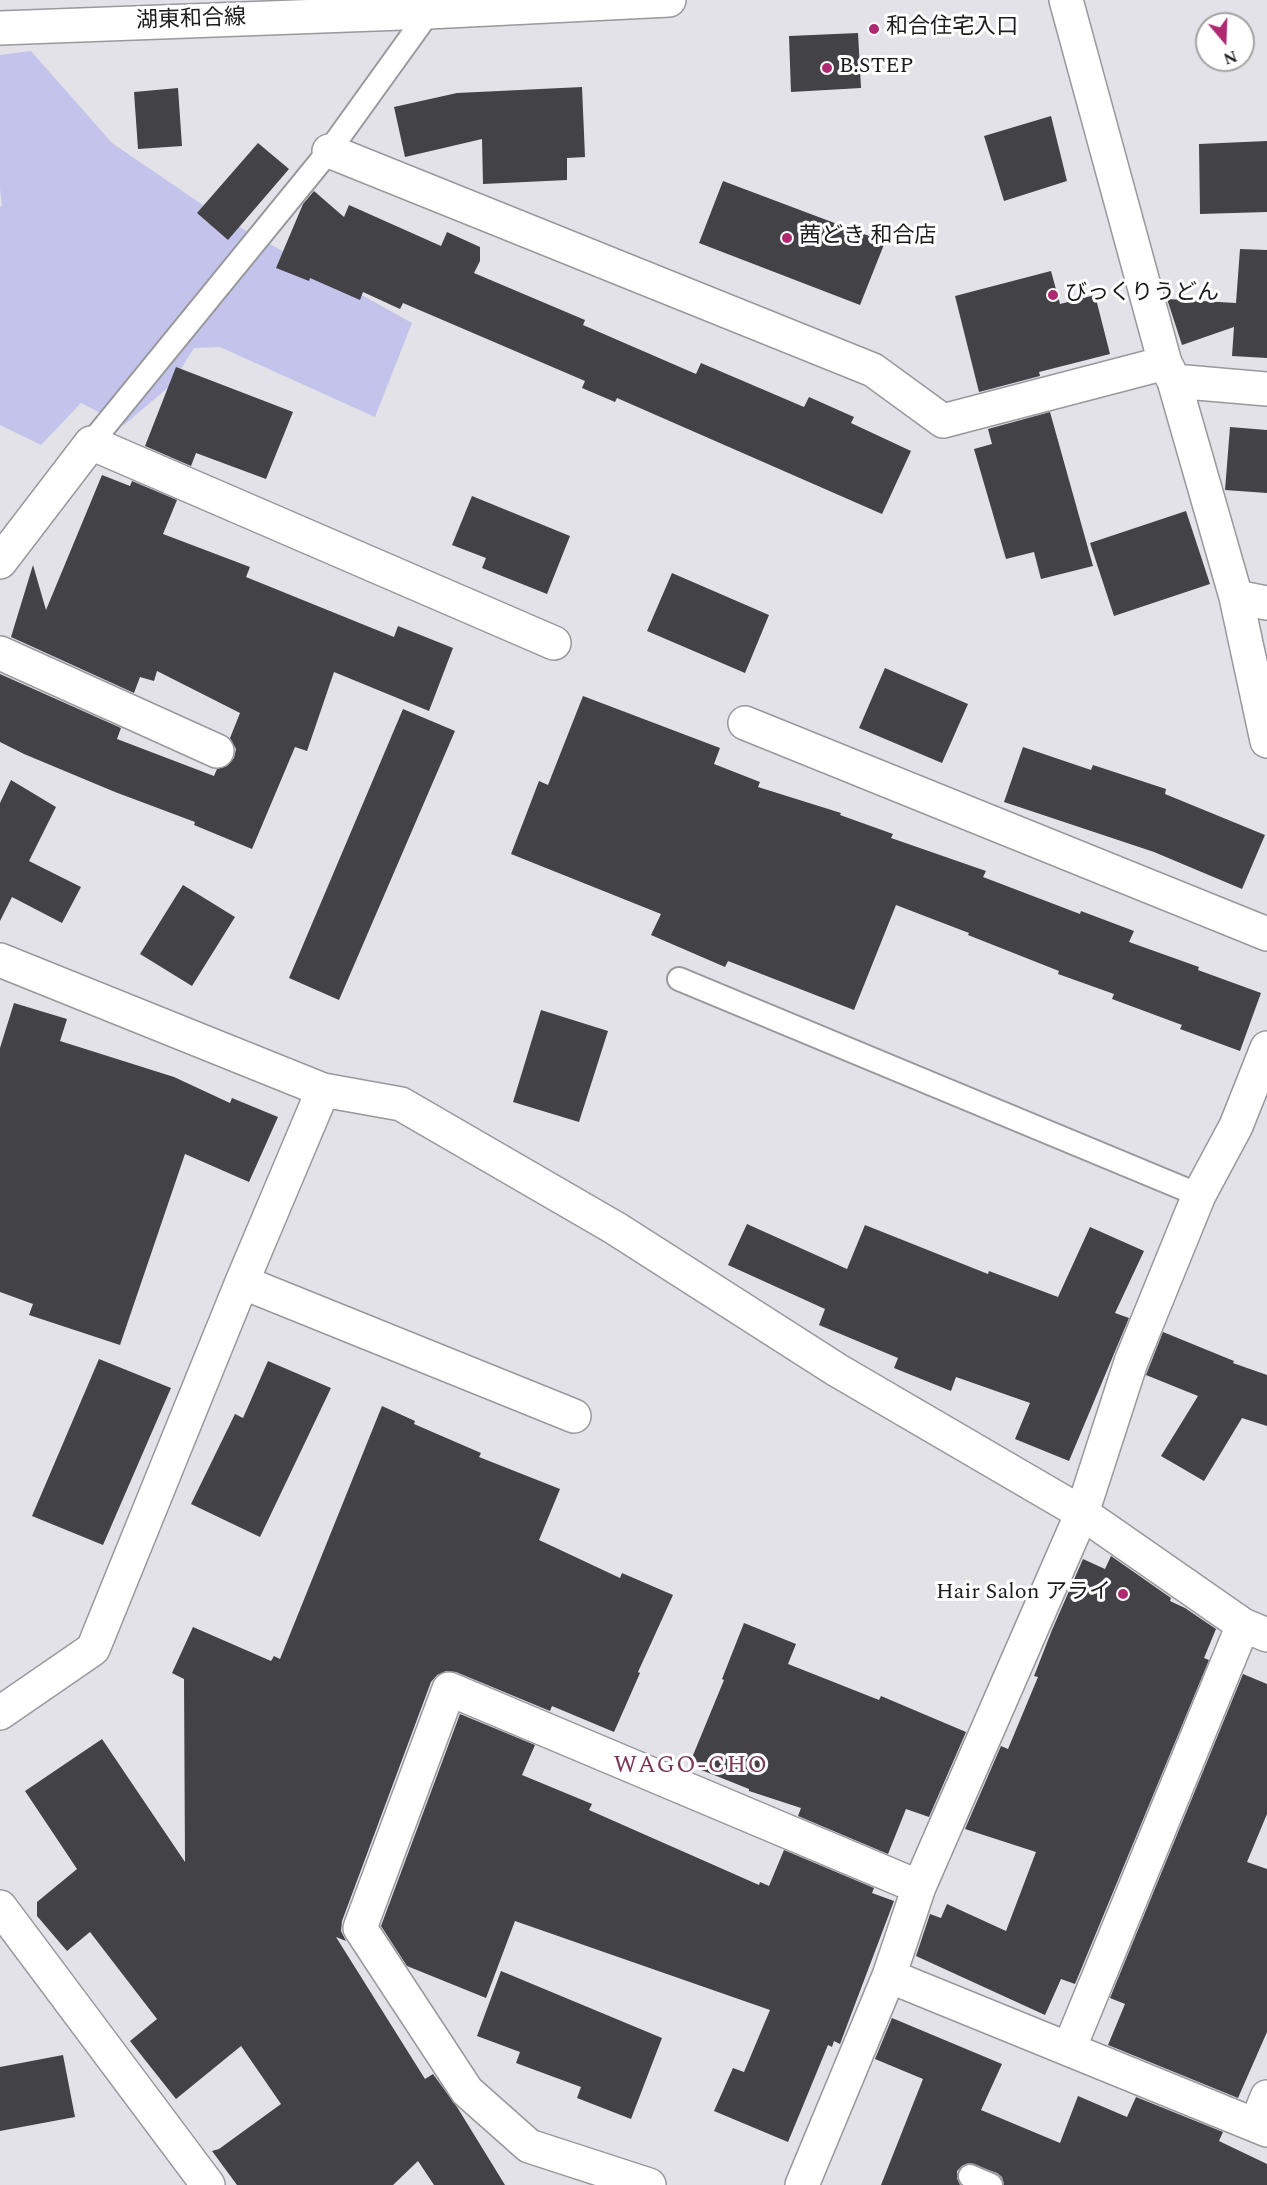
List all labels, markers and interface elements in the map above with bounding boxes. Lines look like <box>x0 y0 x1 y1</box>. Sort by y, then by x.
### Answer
street label: 湖東和合線 <box>136 6 246 36</box>
north arrow <box>1195 12 1255 72</box>
place label: 和合住宅入口 <box>886 16 1018 42</box>
marker: 和合住宅入口 <box>867 22 881 36</box>
text: N <box>1220 44 1240 71</box>
place label: B.STEP <box>839 55 914 81</box>
marker: B.STEP <box>820 61 834 75</box>
place label: 茜どき 和合店 <box>799 225 936 251</box>
marker: 茜どき 和合店 <box>780 231 794 245</box>
place label: びっくりうどん <box>1065 282 1219 308</box>
marker: びっくりうどん <box>1046 288 1060 302</box>
place label: Hair Salon アライ <box>936 1581 1111 1607</box>
marker: Hair Salon アライ <box>1116 1587 1130 1601</box>
district label: WAGO-CHO <box>614 1753 768 1781</box>

